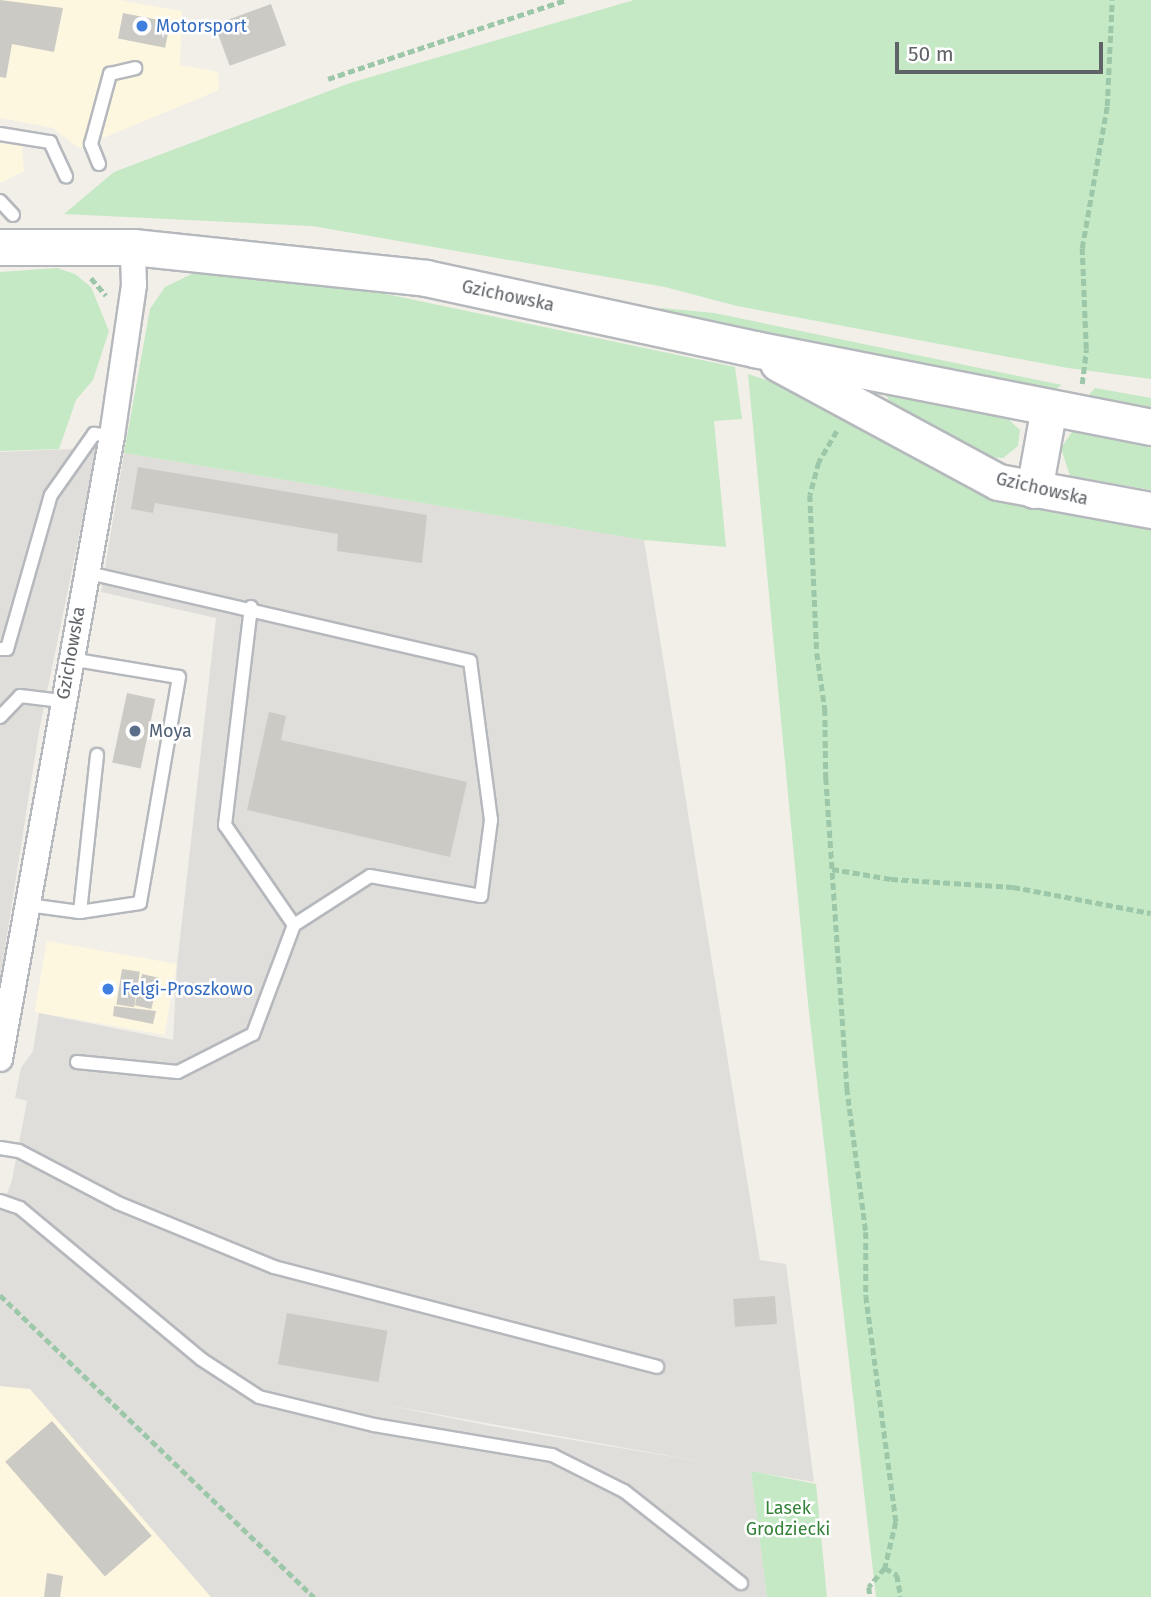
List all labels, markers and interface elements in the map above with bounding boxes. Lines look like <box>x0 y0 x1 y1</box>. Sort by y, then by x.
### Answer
place label: Motorsport <box>156 15 247 37</box>
marker: Motorsport <box>134 18 150 34</box>
scale bar <box>899 28 1107 72</box>
text: 50 m <box>908 41 954 67</box>
street label: Gzichowska <box>460 276 556 316</box>
street label: Gzichowska <box>994 468 1090 510</box>
street label: Gzichowska <box>52 605 90 701</box>
place label: Moya <box>149 720 192 742</box>
marker: Moya <box>127 723 143 739</box>
place label: Felgi-Proszkowo <box>122 978 253 1000</box>
marker: Felgi-Proszkowo <box>100 981 116 997</box>
park label: Lasek Grodziecki <box>746 1498 830 1540</box>

